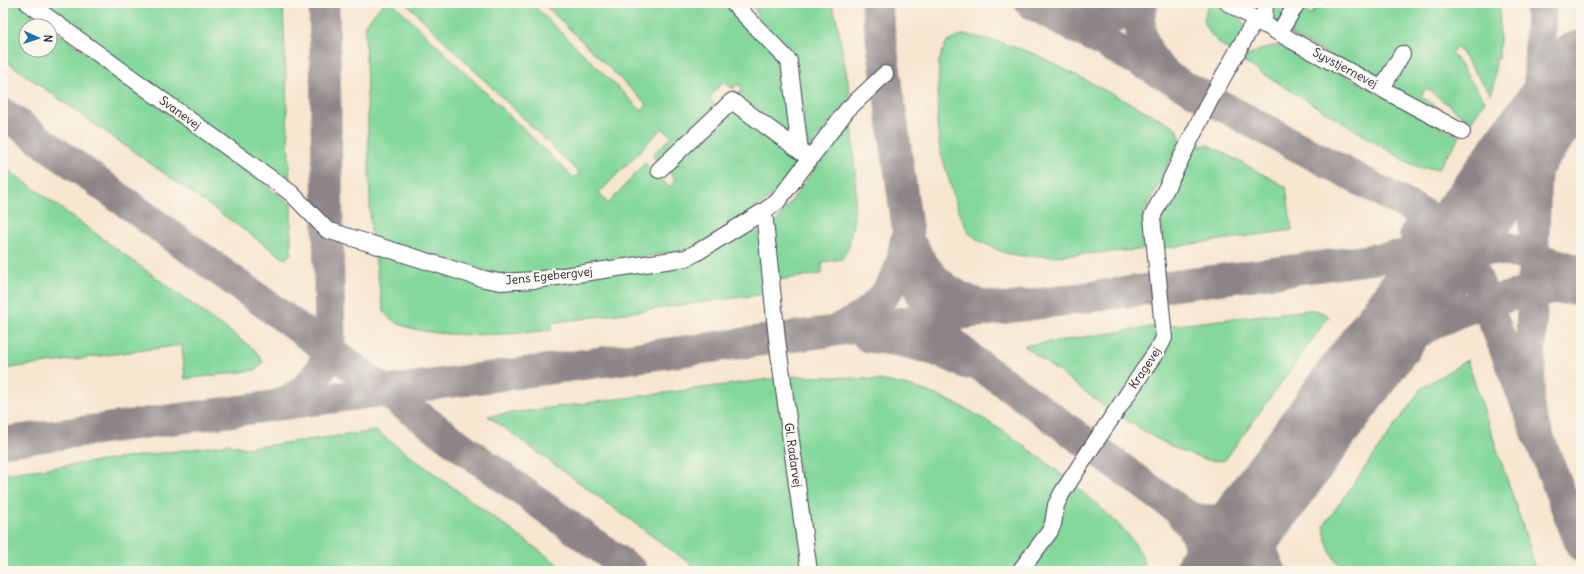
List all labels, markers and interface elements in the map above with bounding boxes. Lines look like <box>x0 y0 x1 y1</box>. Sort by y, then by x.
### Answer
north arrow <box>18 18 58 58</box>
text: N <box>41 34 55 43</box>
street label: Syvstjernevej <box>1310 44 1380 91</box>
street label: Svanevej <box>157 93 204 133</box>
street label: Jens Egebergvej <box>505 263 593 288</box>
street label: Kragevej <box>1125 344 1164 391</box>
street label: Gl. Radarvej <box>782 422 805 488</box>

